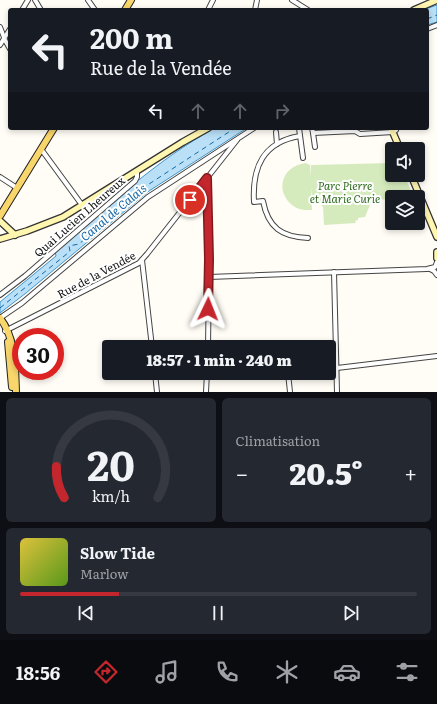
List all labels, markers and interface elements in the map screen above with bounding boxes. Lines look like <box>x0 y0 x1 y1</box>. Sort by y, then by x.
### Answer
text: 200 m <box>90 16 173 58</box>
icon: left <box>24 24 76 76</box>
text: Rue de la Vendée <box>90 54 232 81</box>
icon: left <box>145 100 167 122</box>
icon: ahead <box>187 100 209 122</box>
icon: ahead <box>229 100 251 122</box>
icon: right <box>271 100 293 122</box>
map controls <box>385 142 425 230</box>
button: sound <box>385 142 425 182</box>
street label: Quai Lucien Lheureux <box>30 172 128 260</box>
park label: Parc Pierre et Marie Curie <box>310 177 380 206</box>
water label: Canal de Calais <box>76 179 150 245</box>
pin <box>173 183 207 217</box>
icon: arrive <box>179 189 201 211</box>
button: layers <box>385 190 425 230</box>
street label: Rue de la Vendée <box>54 246 138 301</box>
position arrow <box>187 288 229 330</box>
speed limit sign: 30 <box>12 328 64 380</box>
text: 18:57 · 1 min · 240 m <box>146 348 292 371</box>
text: Climatisation <box>236 431 320 450</box>
text: 20 <box>87 432 135 494</box>
text: 20.5° <box>290 450 363 494</box>
text: − <box>236 456 248 489</box>
text: + <box>404 456 417 489</box>
text: km/h <box>92 485 130 506</box>
text: Slow Tide <box>80 541 155 564</box>
text: Marlow <box>80 564 128 583</box>
icon: previous <box>75 602 97 624</box>
icon: pause <box>207 602 229 624</box>
icon: next <box>340 602 362 624</box>
icon: directions <box>92 658 120 686</box>
icon: music <box>153 658 181 686</box>
icon: phone <box>213 658 241 686</box>
icon: climate <box>273 658 301 686</box>
icon: car <box>333 658 361 686</box>
icon: filters <box>393 658 421 686</box>
text: 18:56 <box>16 659 60 686</box>

